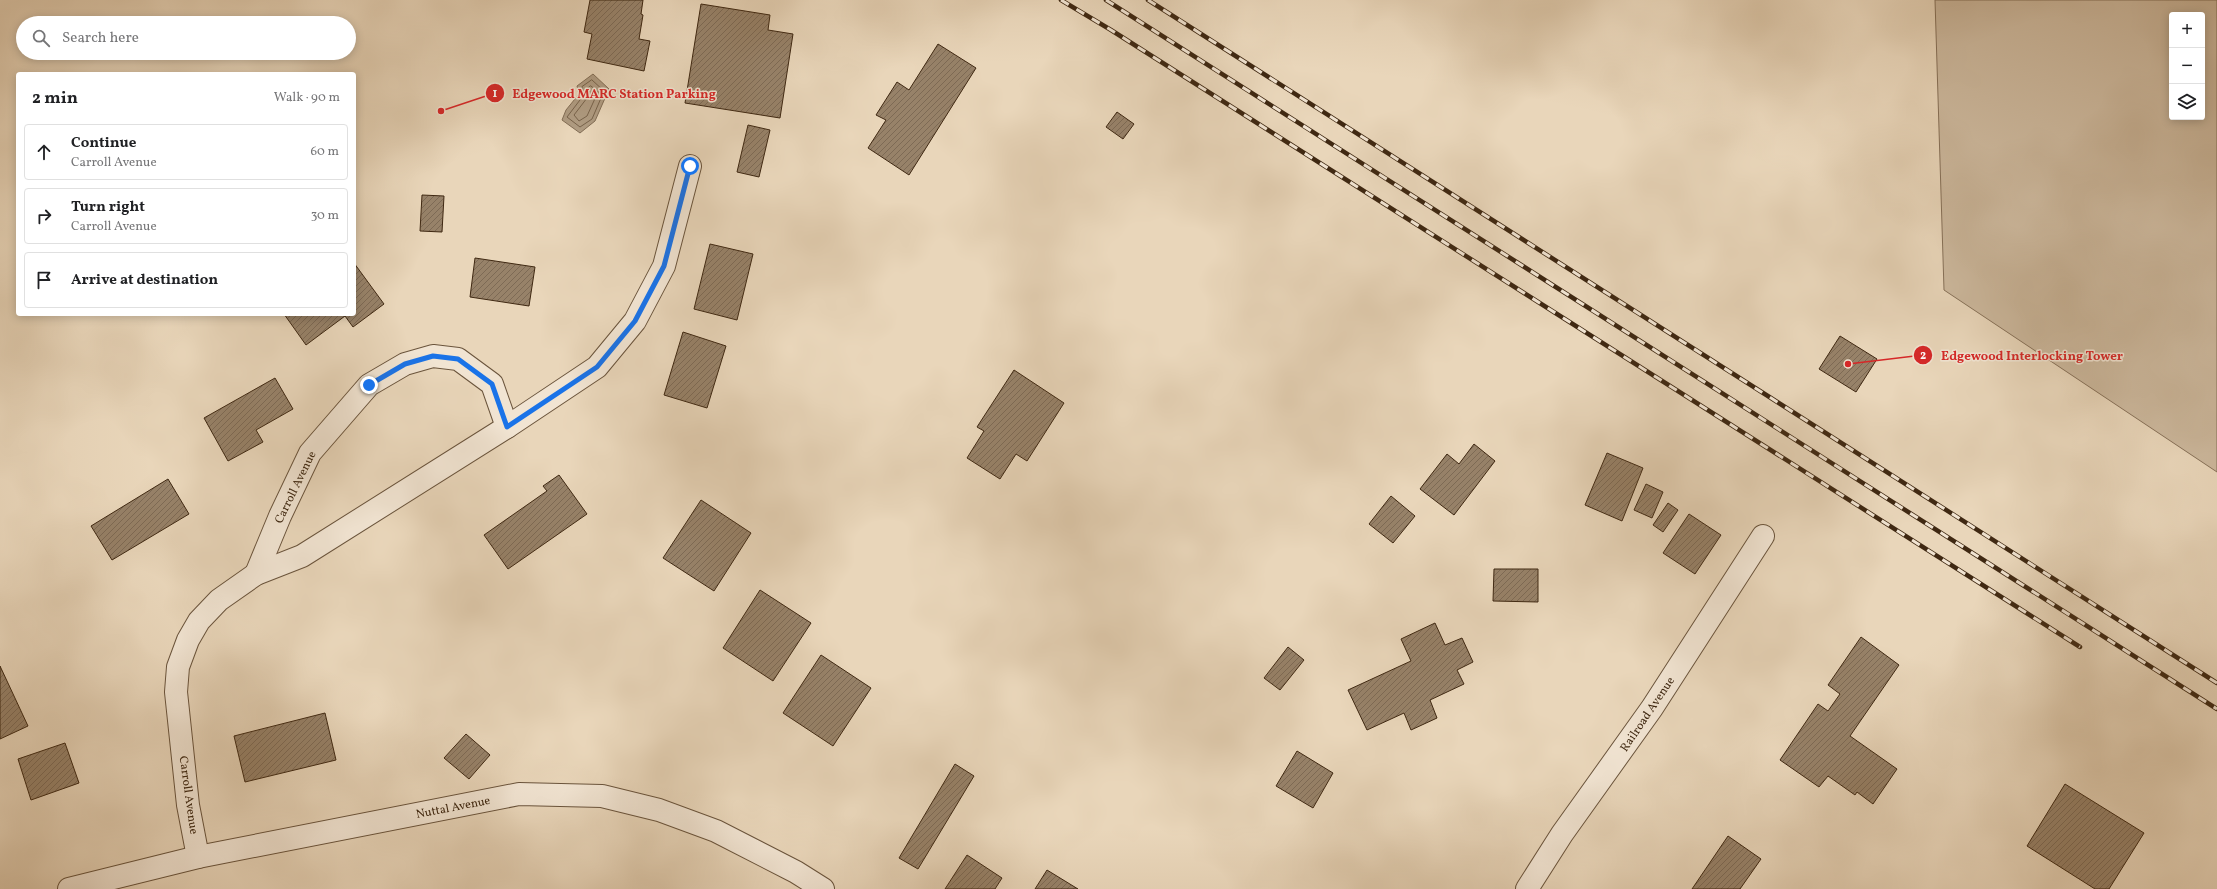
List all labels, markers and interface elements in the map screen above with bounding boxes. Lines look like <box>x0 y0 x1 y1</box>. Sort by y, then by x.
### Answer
map controls <box>2169 12 2205 120</box>
button: + <box>2169 12 2205 48</box>
search box <box>16 16 356 60</box>
icon: search <box>30 27 52 49</box>
text: Search here <box>62 28 139 49</box>
button: − <box>2169 48 2205 84</box>
callout: Edgewood MARC Station Parking <box>485 81 724 106</box>
button: layers <box>2169 84 2205 120</box>
text: 1 <box>493 86 498 102</box>
text: Edgewood MARC Station Parking <box>512 86 716 104</box>
text: 2 min <box>32 87 78 110</box>
text: Walk · 90 m <box>274 89 340 107</box>
text: Continue <box>71 133 136 154</box>
icon: ahead <box>33 141 55 163</box>
text: 60 m <box>311 143 339 161</box>
text: Carroll Avenue <box>71 154 157 172</box>
route start <box>681 157 699 175</box>
text: Turn right <box>71 197 145 218</box>
icon: right <box>33 205 55 227</box>
text: 30 m <box>311 207 339 225</box>
text: Carroll Avenue <box>71 218 157 236</box>
icon: arrive <box>33 269 55 291</box>
text: Arrive at destination <box>71 270 218 291</box>
callout: Edgewood Interlocking Tower <box>1913 343 2131 368</box>
text: 2 <box>1920 348 1926 364</box>
text: Edgewood Interlocking Tower <box>1941 348 2123 366</box>
route end <box>360 376 378 394</box>
street label: Carroll Avenue <box>271 448 321 526</box>
street label: Railroad Avenue <box>1617 674 1679 755</box>
street label: Carroll Avenue <box>175 755 201 836</box>
street label: Nuttal Avenue <box>415 793 492 823</box>

